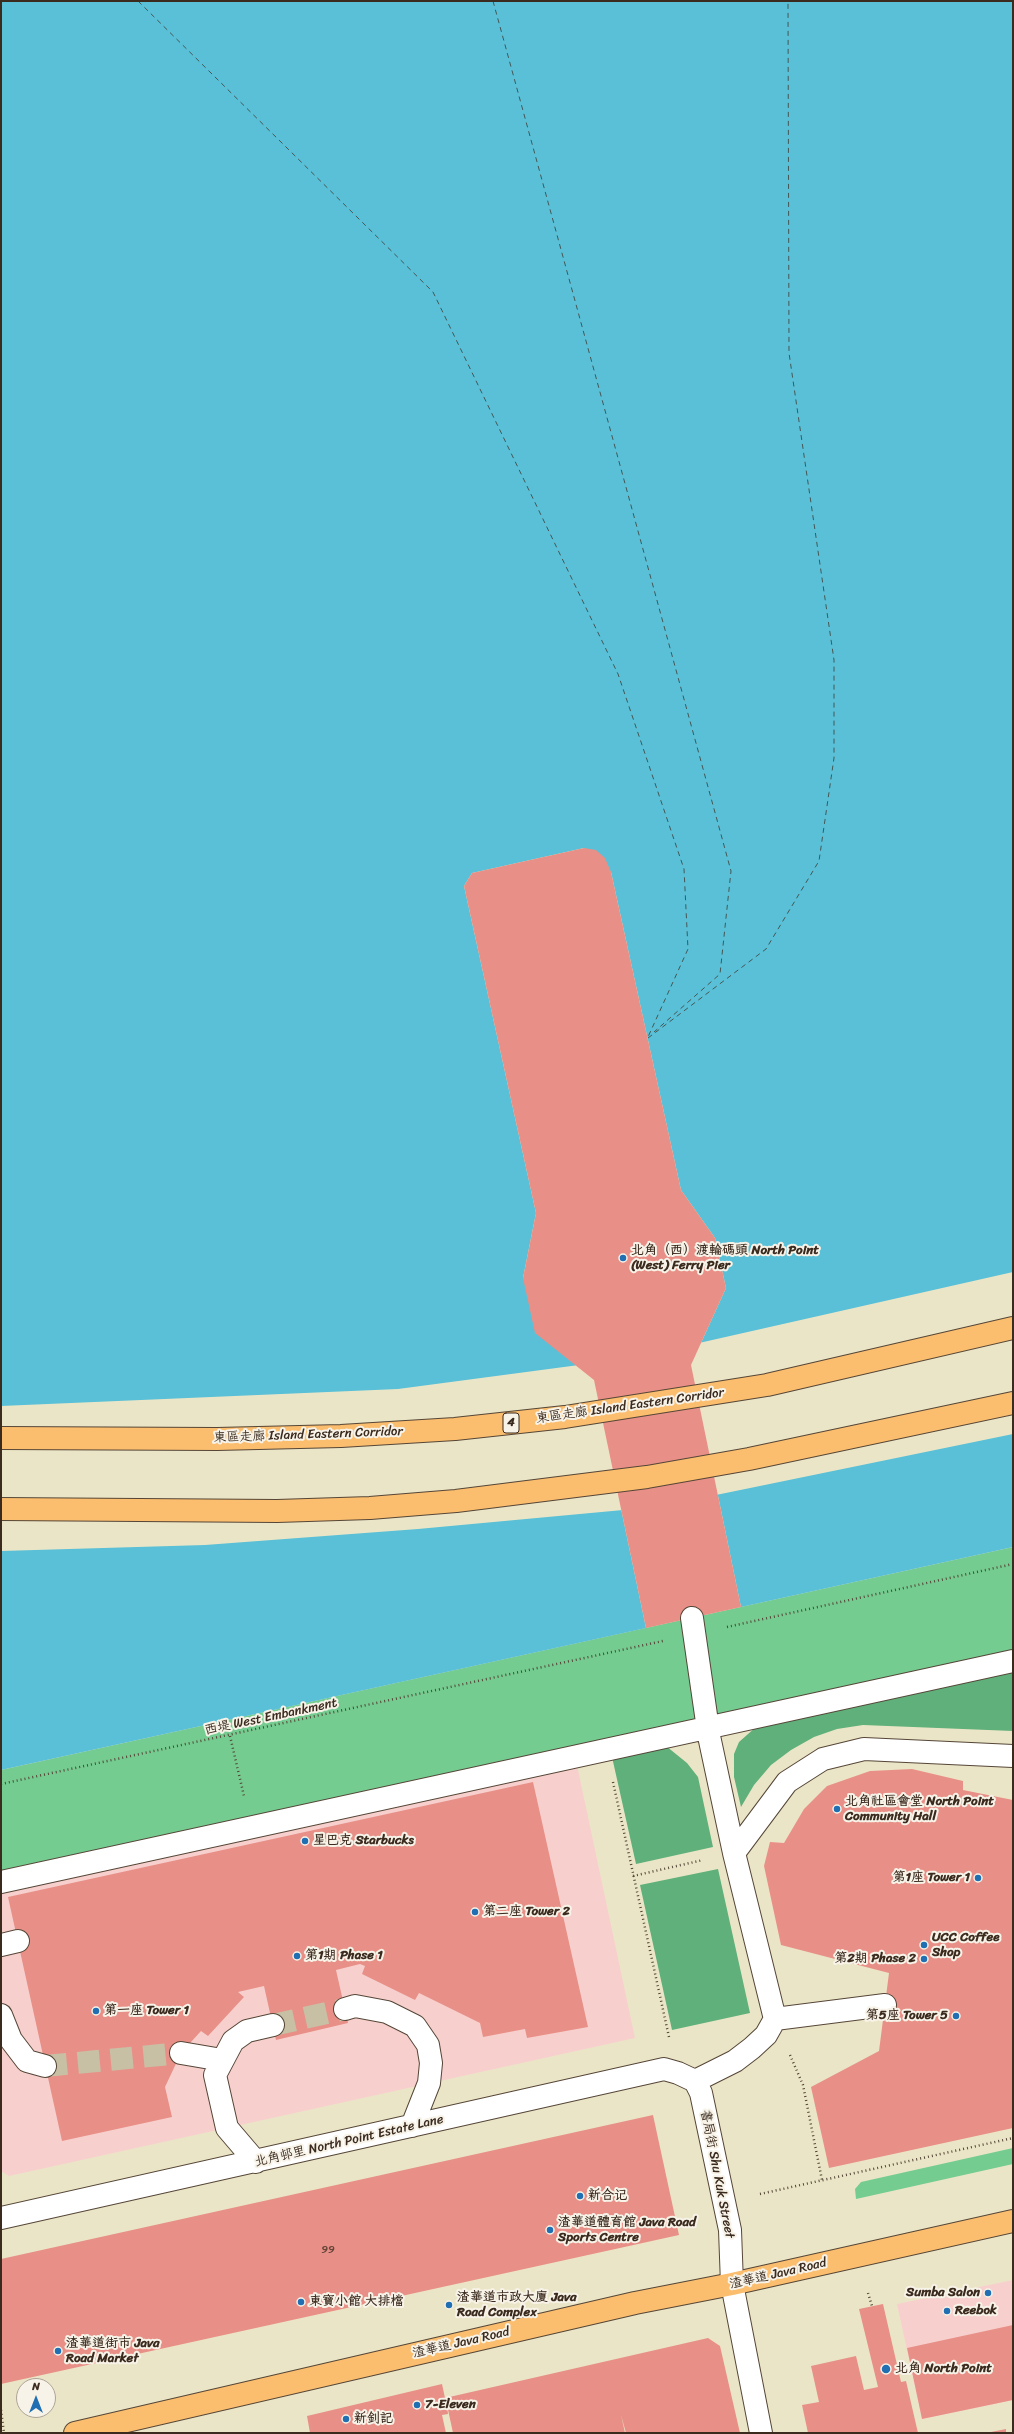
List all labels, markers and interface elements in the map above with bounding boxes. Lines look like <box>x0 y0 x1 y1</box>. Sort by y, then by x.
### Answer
place label: 北角（西）渡輪碼頭 North Point (West) Ferry Pier <box>631 1243 819 1274</box>
marker: 北角（西）渡輪碼頭 North Point (West) Ferry Pier <box>618 1253 628 1263</box>
street label: 東區走廊 Island Eastern Corridor <box>535 1385 725 1427</box>
road number: 4 <box>503 1413 519 1433</box>
street label: 東區走廊 Island Eastern Corridor <box>213 1424 403 1446</box>
street label: 西堤 West Embankment <box>203 1695 339 1739</box>
place label: 北角社區會堂 North Point Community Hall <box>845 1794 994 1825</box>
marker: 北角社區會堂 North Point Community Hall <box>832 1804 842 1814</box>
place label: 星巴克 Starbucks <box>313 1833 414 1849</box>
marker: 星巴克 Starbucks <box>300 1836 310 1846</box>
place label: 第1座 Tower 1 <box>892 1870 970 1886</box>
marker: 第1座 Tower 1 <box>973 1873 983 1883</box>
place label: 第二座 Tower 2 <box>483 1904 570 1920</box>
marker: 第二座 Tower 2 <box>470 1907 480 1917</box>
place label: UCC Coffee Shop <box>932 1930 999 1961</box>
marker: UCC Coffee Shop <box>919 1940 929 1950</box>
place label: 第1期 Phase 1 <box>305 1948 383 1964</box>
marker: 第1期 Phase 1 <box>292 1951 302 1961</box>
place label: 第2期 Phase 2 <box>834 1951 916 1967</box>
marker: 第2期 Phase 2 <box>919 1954 929 1964</box>
place label: 第一座 Tower 1 <box>104 2003 189 2019</box>
marker: 第一座 Tower 1 <box>91 2006 101 2016</box>
place label: 第5座 Tower 5 <box>866 2008 948 2024</box>
marker: 第5座 Tower 5 <box>951 2011 961 2021</box>
street label: 書局街 Shu Kuk Street <box>697 2108 737 2240</box>
street label: 北角邨里 North Point Estate Lane <box>253 2112 445 2170</box>
place label: 新合记 <box>588 2188 627 2204</box>
marker: 新合记 <box>575 2191 585 2201</box>
place label: 渣華道體育館 Java Road Sports Centre <box>558 2215 696 2246</box>
marker: 渣華道體育館 Java Road Sports Centre <box>545 2225 555 2235</box>
house number: 99 <box>321 2243 335 2257</box>
street label: 渣華道 Java Road <box>728 2255 828 2293</box>
place label: Sumba Salon <box>906 2285 980 2301</box>
marker: Sumba Salon <box>983 2288 993 2298</box>
place label: 渣華道市政大廈 Java Road Complex <box>457 2290 577 2321</box>
place label: 東寶小館 大排檔 <box>309 2294 403 2310</box>
marker: 東寶小館 大排檔 <box>296 2297 306 2307</box>
marker: 渣華道市政大廈 Java Road Complex <box>444 2300 454 2310</box>
place label: Reebok <box>955 2303 997 2319</box>
marker: Reebok <box>942 2306 952 2316</box>
street label: 渣華道 Java Road <box>411 2324 511 2362</box>
place label: 渣華道街市 Java Road Market <box>66 2336 160 2367</box>
marker: 渣華道街市 Java Road Market <box>53 2346 63 2356</box>
place label: 北角 North Point <box>895 2361 992 2377</box>
marker: 北角 North Point <box>880 2363 892 2375</box>
text: N <box>32 2377 40 2396</box>
north arrow <box>16 2378 56 2418</box>
place label: 7-Eleven <box>425 2397 476 2413</box>
marker: 7-Eleven <box>412 2400 422 2410</box>
place label: 新釗記 <box>354 2411 393 2427</box>
marker: 新釗記 <box>341 2414 351 2424</box>

